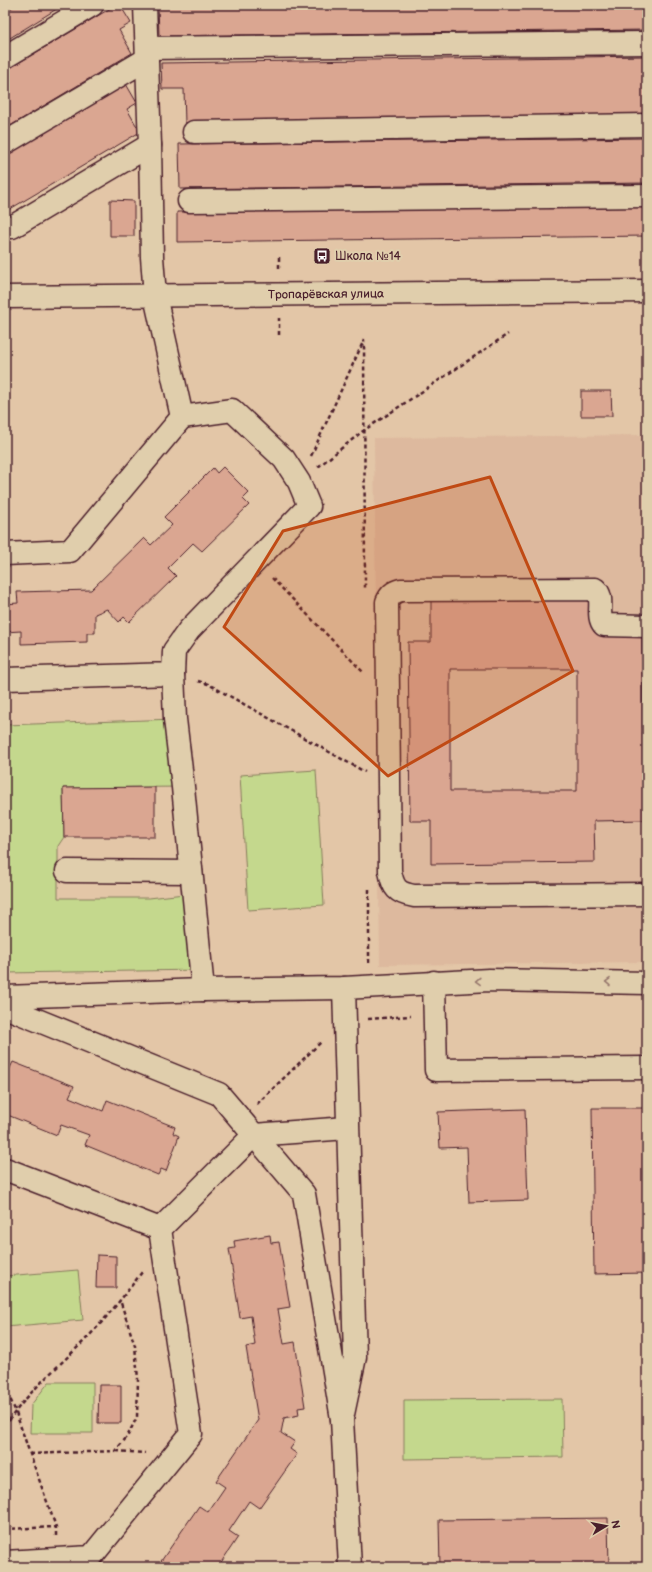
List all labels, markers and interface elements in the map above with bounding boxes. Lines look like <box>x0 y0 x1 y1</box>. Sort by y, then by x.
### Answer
bus stop icon: Школа №14 <box>312 246 332 266</box>
place label: Школа №14 <box>335 249 402 264</box>
street label: Тропарёвская улица <box>268 286 384 303</box>
one-way arrow <box>475 976 481 985</box>
one-way arrow <box>605 978 611 986</box>
north arrow <box>586 1506 626 1546</box>
text: N <box>608 1519 622 1530</box>

